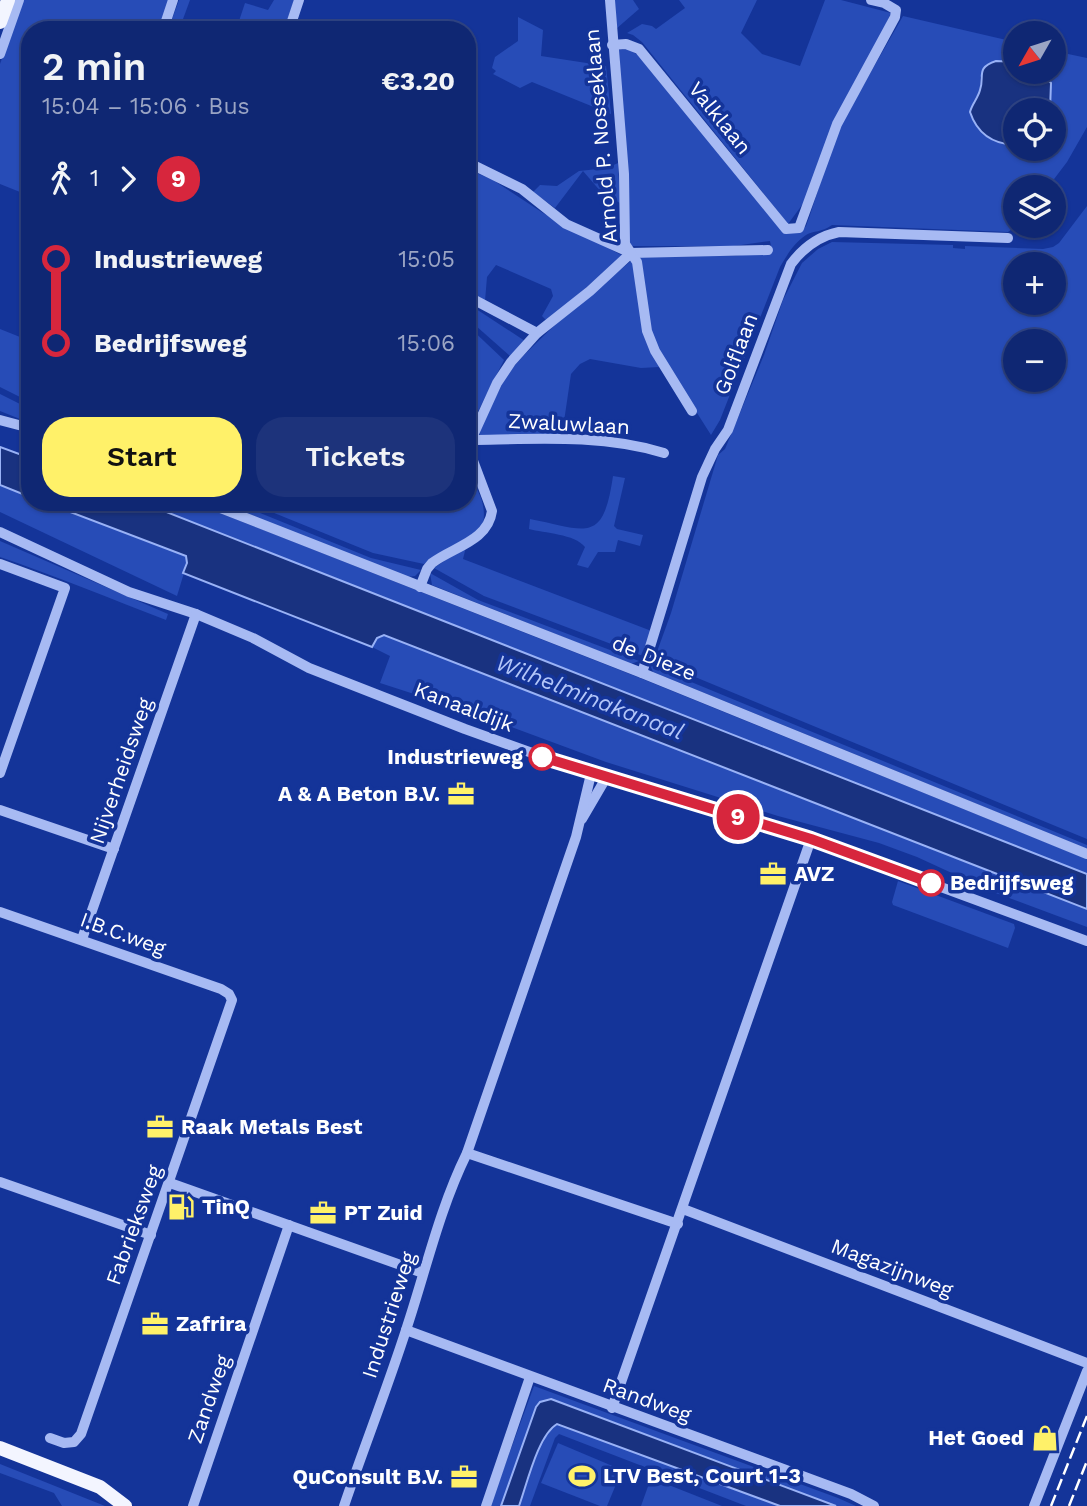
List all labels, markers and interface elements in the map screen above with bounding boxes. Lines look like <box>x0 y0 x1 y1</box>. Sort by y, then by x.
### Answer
north arrow <box>1003 21 1066 84</box>
map controls <box>1003 21 1066 392</box>
street label: Arnold P. Nosseklaan <box>579 28 622 244</box>
text: 2 min <box>42 45 146 89</box>
text: €3.20 <box>382 66 455 96</box>
street label: Valklaan <box>684 76 757 159</box>
text: 15:04 – 15:06 · Bus <box>42 93 250 120</box>
button: locate <box>1003 98 1066 161</box>
icon: walk <box>42 160 80 198</box>
icon: forward <box>109 160 147 198</box>
text: 1 <box>90 165 99 192</box>
text: 9 <box>171 165 186 193</box>
button: layers <box>1003 175 1066 238</box>
text: Industrieweg <box>94 244 262 274</box>
text: 15:05 <box>398 246 455 273</box>
button: + <box>1003 252 1066 315</box>
street label: Golflaan <box>709 309 763 398</box>
text: Bedrijfsweg <box>94 328 246 358</box>
button: − <box>1003 329 1066 392</box>
text: 15:06 <box>398 330 455 357</box>
street label: Zwaluwlaan <box>507 408 631 439</box>
button: Start <box>42 417 242 497</box>
button: Tickets <box>256 417 455 497</box>
street label: de Dieze <box>609 629 700 686</box>
water label: Wilhelminakanaal <box>492 649 687 746</box>
street label: Kanaaldijk <box>411 676 518 737</box>
street label: Nijverheidsweg <box>84 694 158 847</box>
place label: Industrieweg <box>387 744 523 769</box>
marker: Industrieweg <box>529 744 555 770</box>
office icon: A & A Beton B.V. <box>446 779 476 809</box>
place label: A & A Beton B.V. <box>278 781 440 806</box>
line badge: 9 <box>715 794 761 840</box>
text: 9 <box>731 803 745 831</box>
office icon: AVZ <box>758 859 788 889</box>
place label: AVZ <box>794 861 834 886</box>
marker: Bedrijfsweg <box>918 870 944 896</box>
place label: Bedrijfsweg <box>950 870 1073 895</box>
street label: I.B.C.weg <box>77 907 170 961</box>
office icon: Raak Metals Best <box>145 1112 175 1142</box>
place label: Raak Metals Best <box>181 1114 362 1139</box>
street label: Fabrieksweg <box>100 1161 167 1288</box>
fuel station icon: TinQ <box>166 1192 196 1222</box>
place label: TinQ <box>202 1194 250 1219</box>
office icon: PT Zuid <box>308 1198 338 1228</box>
place label: PT Zuid <box>344 1200 423 1225</box>
street label: Magazijnweg <box>828 1233 957 1303</box>
street label: Industrieweg <box>356 1248 421 1381</box>
office icon: Zafrira <box>140 1309 170 1339</box>
place label: Zafrira <box>176 1311 247 1336</box>
street label: Zandweg <box>182 1351 236 1446</box>
street label: Randweg <box>599 1372 696 1427</box>
shop icon: Het Goed <box>1030 1423 1060 1453</box>
place label: Het Goed <box>928 1425 1024 1450</box>
sports icon: LTV Best, Court 1-3 <box>567 1461 597 1491</box>
office icon: QuConsult B.V. <box>449 1462 479 1492</box>
place label: LTV Best, Court 1-3 <box>603 1463 801 1488</box>
place label: QuConsult B.V. <box>293 1464 443 1489</box>

